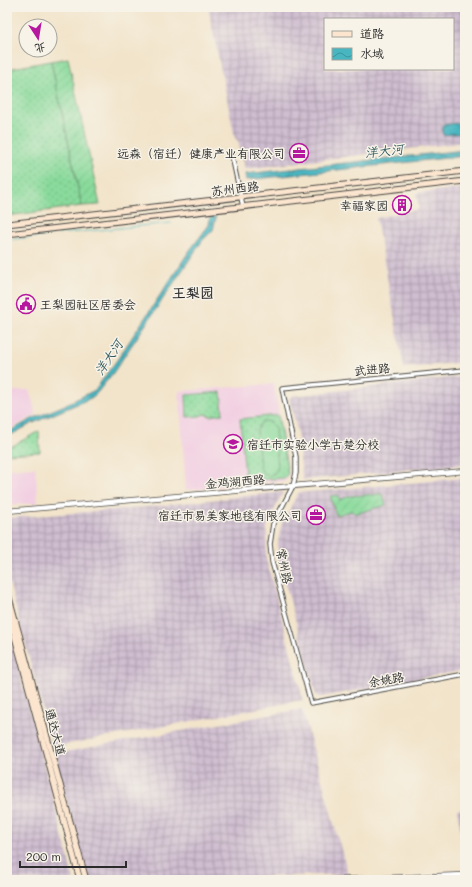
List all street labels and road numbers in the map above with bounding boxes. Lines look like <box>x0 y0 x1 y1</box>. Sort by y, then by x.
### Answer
street label: 苏州西路 <box>210 177 260 199</box>
street label: 武进路 <box>353 359 391 379</box>
street label: 金鸡湖西路 <box>204 470 266 492</box>
street label: 常州路 <box>273 547 297 585</box>
street label: 余姚路 <box>367 668 405 690</box>
street label: 通达大道 <box>42 707 70 757</box>

